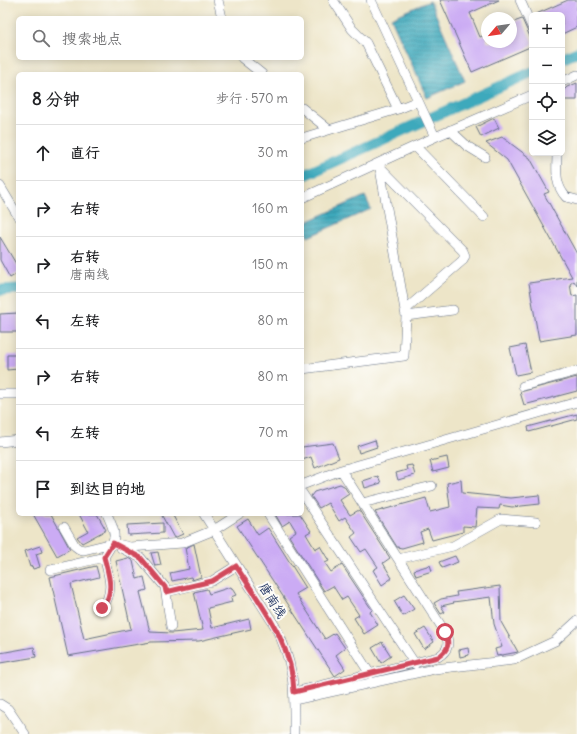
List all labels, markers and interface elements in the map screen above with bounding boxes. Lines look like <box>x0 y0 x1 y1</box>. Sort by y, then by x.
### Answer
north arrow <box>481 12 517 48</box>
map controls <box>529 12 565 156</box>
button: + <box>529 12 565 48</box>
search box <box>16 16 304 60</box>
icon: search <box>30 27 52 49</box>
text: 搜索地点 <box>62 29 122 48</box>
button: − <box>529 48 565 84</box>
button: locate <box>529 84 565 120</box>
text: 8 分钟 <box>32 88 80 110</box>
text: 步行 · 570 m <box>216 90 288 107</box>
button: layers <box>529 120 565 156</box>
icon: ahead <box>32 142 54 164</box>
text: 直行 <box>70 143 100 162</box>
text: 30 m <box>258 144 288 161</box>
icon: right <box>32 198 54 220</box>
text: 右转 <box>70 199 100 218</box>
text: 160 m <box>252 200 288 217</box>
text: 右转 <box>70 247 100 266</box>
icon: right <box>32 254 54 276</box>
text: 150 m <box>252 256 288 273</box>
text: 唐南线 <box>70 266 109 283</box>
icon: left <box>32 310 54 332</box>
text: 左转 <box>70 311 100 330</box>
text: 80 m <box>257 312 288 329</box>
icon: right <box>32 366 54 388</box>
text: 右转 <box>70 367 100 386</box>
text: 80 m <box>257 368 288 385</box>
icon: left <box>32 422 54 444</box>
text: 左转 <box>70 423 100 442</box>
text: 70 m <box>259 424 288 441</box>
icon: arrive <box>32 478 54 500</box>
text: 到达目的地 <box>70 479 145 498</box>
street label: 唐南线 <box>255 579 290 621</box>
route end <box>93 599 111 617</box>
route start <box>436 623 454 641</box>

